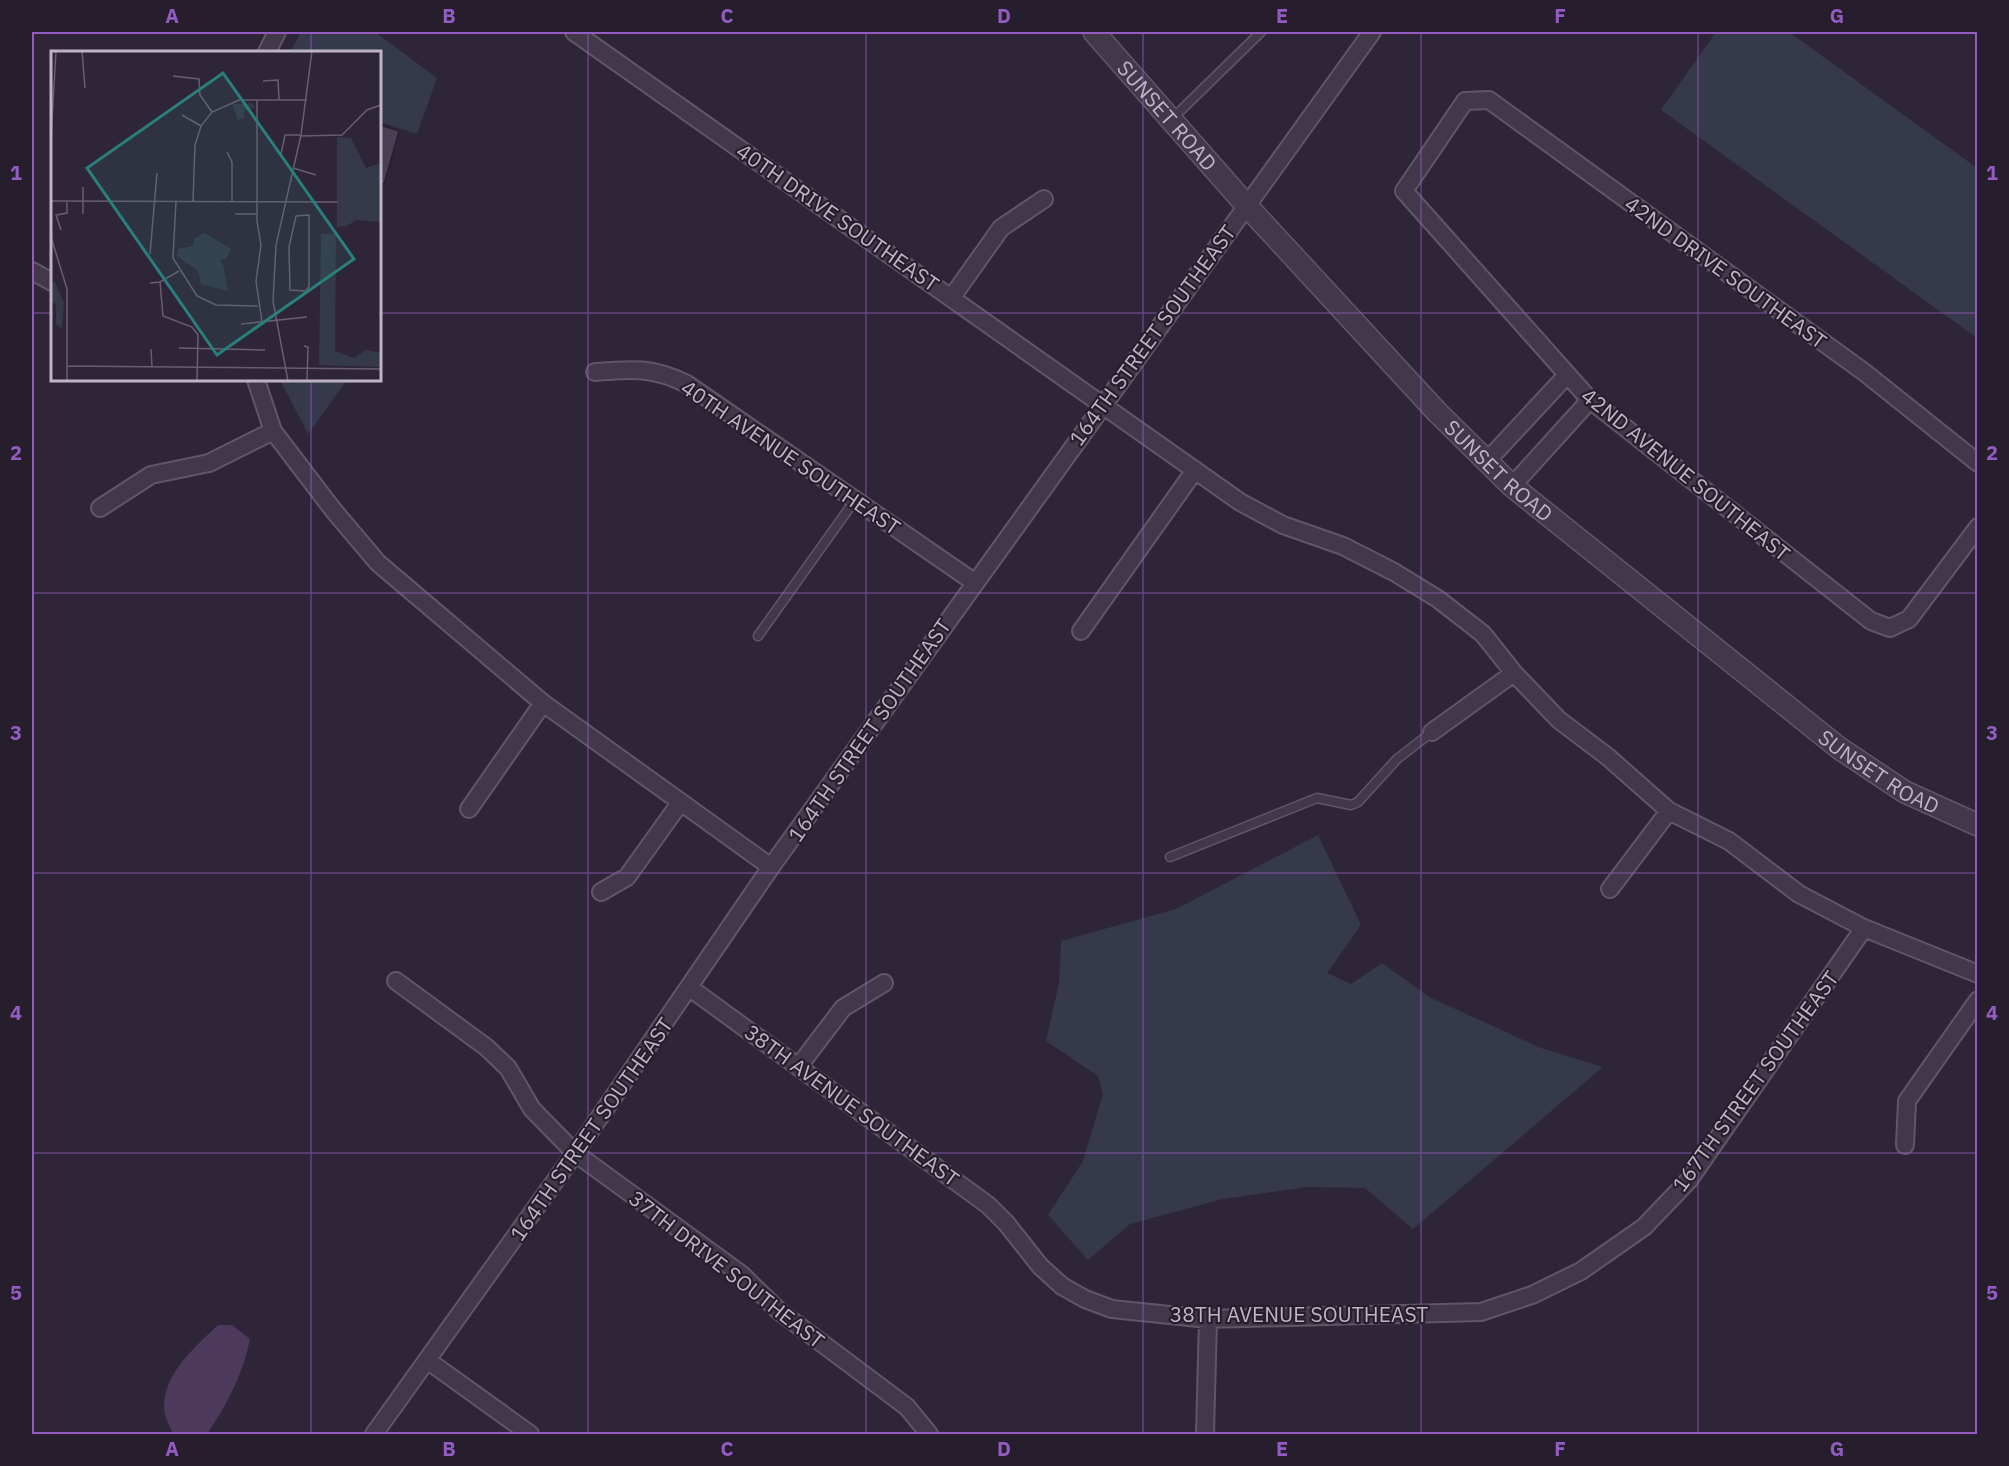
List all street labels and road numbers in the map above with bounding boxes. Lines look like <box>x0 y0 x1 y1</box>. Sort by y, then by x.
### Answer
street label: SUNSET ROAD <box>1111 54 1223 176</box>
street label: 40TH DRIVE SOUTHEAST <box>731 136 945 298</box>
street label: 42ND DRIVE SOUTHEAST <box>1620 189 1832 355</box>
street label: 164TH STREET SOUTHEAST <box>1062 219 1242 451</box>
street label: 40TH AVENUE SOUTHEAST <box>676 373 906 541</box>
street label: 42ND AVENUE SOUTHEAST <box>1576 381 1796 567</box>
street label: SUNSET ROAD <box>1439 413 1559 527</box>
street label: 164TH STREET SOUTHEAST <box>781 613 957 847</box>
street label: SUNSET ROAD <box>1813 723 1944 820</box>
street label: 167TH STREET SOUTHEAST <box>1665 965 1845 1197</box>
street label: 164TH STREET SOUTHEAST <box>503 1012 679 1246</box>
street label: 38TH AVENUE SOUTHEAST <box>739 1018 965 1192</box>
street label: 37TH DRIVE SOUTHEAST <box>624 1184 830 1354</box>
street label: 38TH AVENUE SOUTHEAST <box>1170 1300 1428 1328</box>

